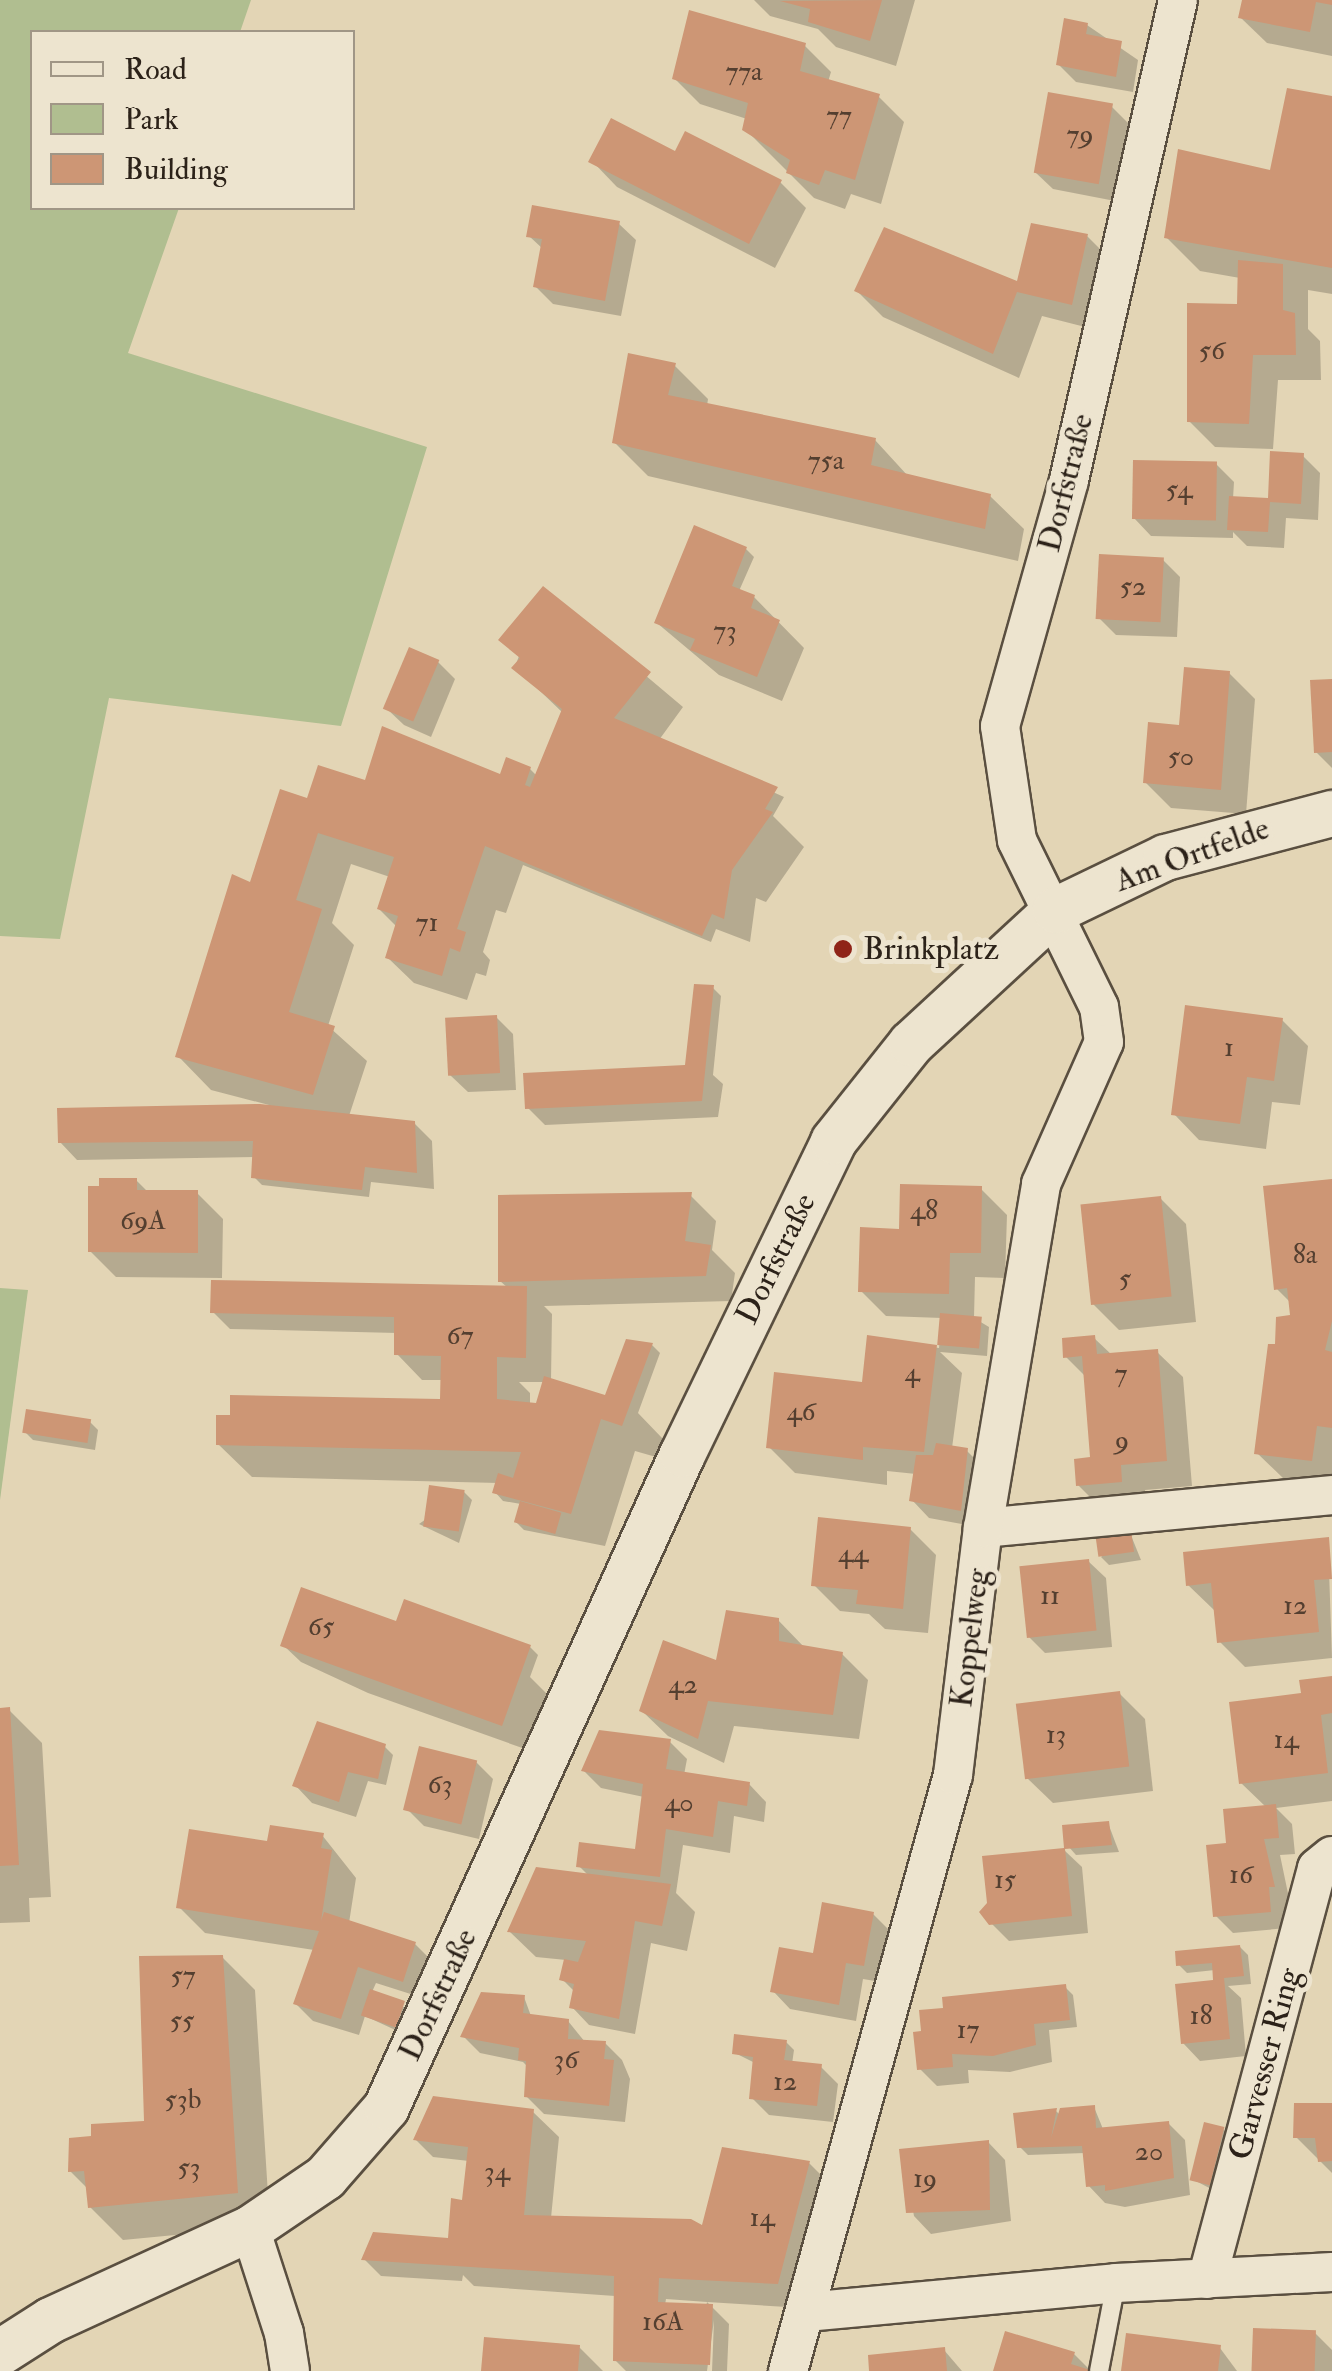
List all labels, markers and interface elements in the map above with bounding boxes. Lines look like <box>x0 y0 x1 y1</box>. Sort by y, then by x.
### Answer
legend <box>30 30 355 210</box>
text: Road <box>124 51 187 88</box>
house number: 77a <box>725 55 763 89</box>
house number: 77 <box>826 99 852 133</box>
text: Park <box>124 101 179 138</box>
house number: 79 <box>1066 118 1094 152</box>
text: Building <box>124 151 228 188</box>
house number: 56 <box>1199 334 1225 368</box>
street label: Dorfstraße <box>1030 410 1102 556</box>
house number: 75a <box>808 444 844 478</box>
house number: 54 <box>1166 473 1192 507</box>
house number: 52 <box>1120 570 1146 604</box>
house number: 73 <box>713 614 737 648</box>
house number: 50 <box>1168 740 1194 774</box>
street label: Am Ortfelde <box>1110 809 1274 901</box>
house number: 71 <box>416 906 438 940</box>
place label: Brinkplatz <box>863 930 999 968</box>
marker: Brinkplatz <box>832 938 854 960</box>
house number: 1 <box>1224 1031 1234 1065</box>
street label: Dorfstraße <box>728 1187 824 1331</box>
house number: 48 <box>910 1194 938 1228</box>
house number: 69A <box>120 1204 166 1238</box>
house number: 8a <box>1293 1238 1317 1272</box>
house number: 5 <box>1119 1262 1131 1296</box>
house number: 67 <box>447 1319 473 1353</box>
house number: 4 <box>904 1356 920 1390</box>
house number: 7 <box>1115 1357 1127 1391</box>
house number: 46 <box>786 1395 816 1429</box>
house number: 9 <box>1115 1424 1129 1458</box>
house number: 44 <box>838 1537 868 1571</box>
street label: Koppelweg <box>942 1566 998 1710</box>
house number: 11 <box>1040 1579 1060 1613</box>
house number: 12 <box>1283 1589 1307 1623</box>
house number: 65 <box>308 1610 334 1644</box>
house number: 42 <box>668 1668 698 1702</box>
house number: 13 <box>1046 1718 1066 1752</box>
house number: 14 <box>1273 1723 1299 1757</box>
house number: 63 <box>428 1768 452 1802</box>
house number: 40 <box>664 1786 694 1820</box>
house number: 16 <box>1229 1858 1253 1892</box>
house number: 15 <box>994 1863 1016 1897</box>
street label: Dorfstraße <box>391 1923 485 2067</box>
house number: 57 <box>170 1959 196 1993</box>
street label: Garvesser Ring <box>1221 1964 1309 2164</box>
house number: 18 <box>1189 1999 1213 2033</box>
house number: 55 <box>170 2004 194 2038</box>
house number: 17 <box>957 2013 979 2047</box>
house number: 36 <box>554 2043 578 2077</box>
house number: 12 <box>773 2065 797 2099</box>
house number: 53b <box>165 2083 201 2117</box>
house number: 20 <box>1135 2135 1163 2169</box>
house number: 53 <box>177 2151 201 2185</box>
house number: 34 <box>484 2155 510 2189</box>
house number: 19 <box>913 2162 937 2196</box>
house number: 14 <box>749 2201 775 2235</box>
house number: 16A <box>642 2305 684 2339</box>

